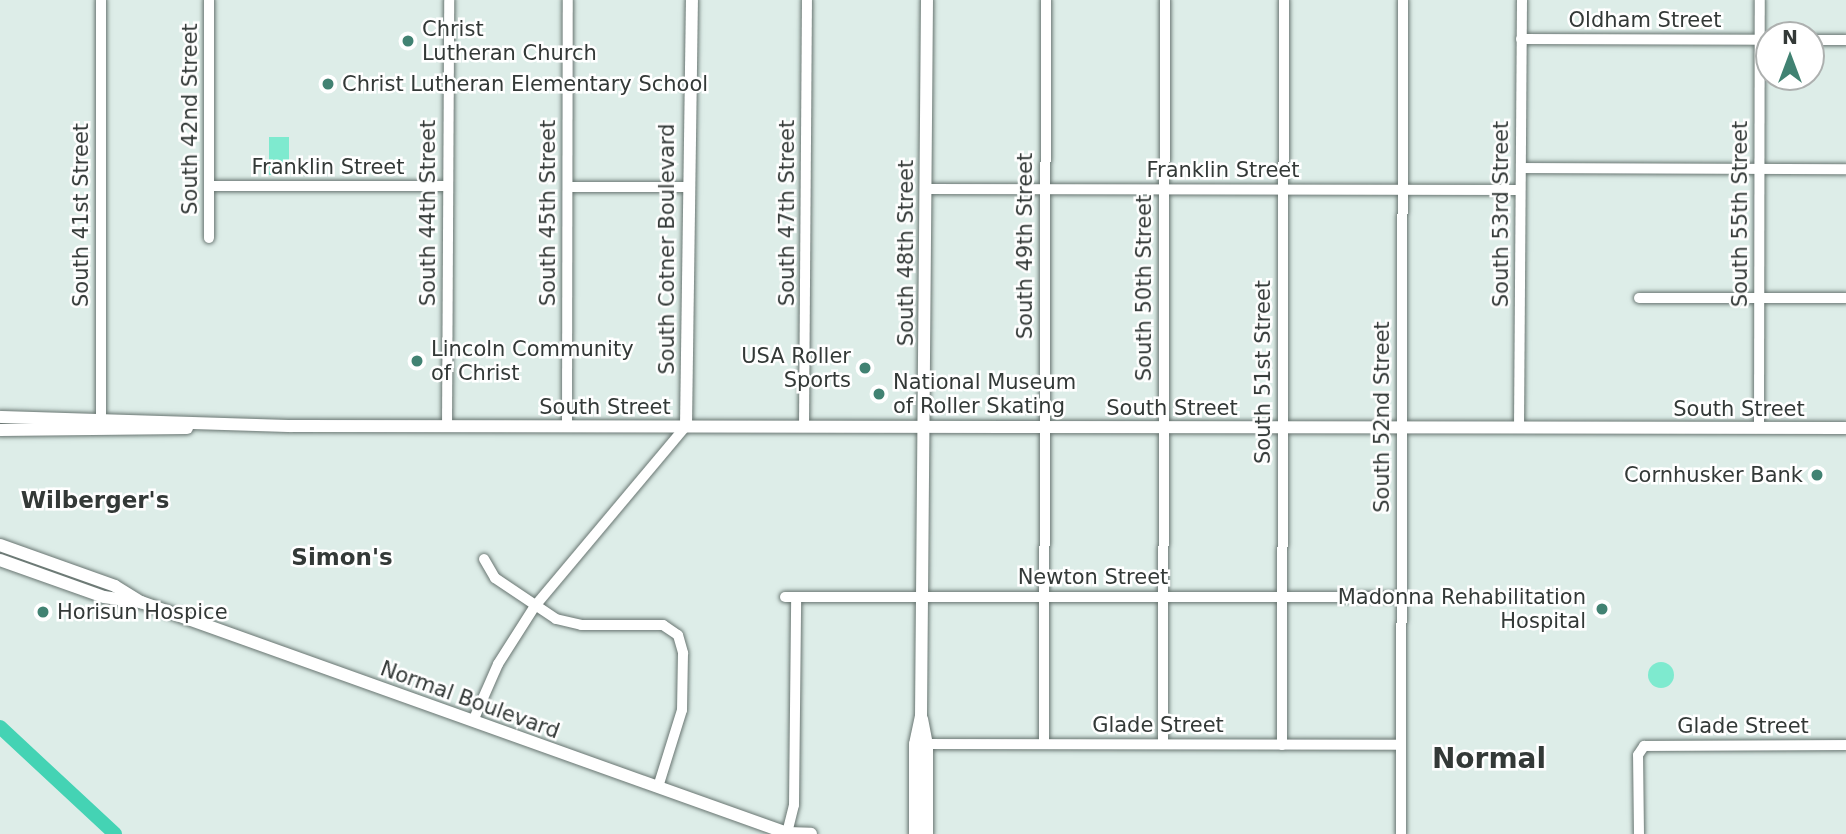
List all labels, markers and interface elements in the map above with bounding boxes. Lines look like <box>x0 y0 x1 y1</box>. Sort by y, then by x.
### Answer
street label: Oldham Street <box>1569 7 1721 33</box>
place label: Christ Lutheran Church <box>422 16 597 66</box>
north arrow <box>1755 21 1825 91</box>
street label: South 42nd Street <box>177 23 203 215</box>
text: N <box>1782 26 1798 48</box>
marker: Christ Lutheran Church <box>400 33 416 49</box>
place label: Christ Lutheran Elementary School <box>342 71 708 97</box>
marker: Christ Lutheran Elementary School <box>320 76 336 92</box>
street label: South 44th Street <box>415 120 441 306</box>
street label: South 45th Street <box>535 120 561 306</box>
street label: South 47th Street <box>774 120 800 306</box>
street label: South 53rd Street <box>1488 121 1514 307</box>
street label: South 55th Street <box>1727 121 1753 307</box>
street label: South 41st Street <box>68 123 94 307</box>
street label: South Cotner Boulevard <box>654 123 680 375</box>
street label: South 49th Street <box>1012 153 1038 339</box>
street label: Franklin Street <box>252 154 404 180</box>
street label: Franklin Street <box>1147 157 1299 183</box>
street label: South 48th Street <box>893 160 919 346</box>
street label: South 50th Street <box>1131 195 1157 381</box>
street label: South 51st Street <box>1250 280 1276 464</box>
street label: South 52nd Street <box>1369 321 1395 513</box>
place label: Lincoln Community of Christ <box>431 336 634 386</box>
place label: USA Roller Sports <box>741 343 851 393</box>
marker: Lincoln Community of Christ <box>409 353 425 369</box>
marker: USA Roller Sports <box>857 360 873 376</box>
place label: National Museum of Roller Skating <box>893 369 1076 419</box>
marker: National Museum of Roller Skating <box>871 386 887 402</box>
street label: South Street <box>539 394 671 420</box>
street label: South Street <box>1106 395 1238 421</box>
street label: South Street <box>1673 396 1805 422</box>
place label: Cornhusker Bank <box>1624 462 1803 488</box>
marker: Cornhusker Bank <box>1809 467 1825 483</box>
district label: Wilberger's <box>21 486 169 514</box>
district label: Simon's <box>291 543 393 571</box>
street label: Newton Street <box>1018 564 1168 590</box>
place label: Madonna Rehabilitation Hospital <box>1338 584 1586 634</box>
place label: Horisun Hospice <box>57 599 228 625</box>
marker: Madonna Rehabilitation Hospital <box>1592 599 1612 619</box>
marker: Horisun Hospice <box>35 604 51 620</box>
street label: Normal Boulevard <box>377 656 563 744</box>
street label: Glade Street <box>1092 712 1224 738</box>
street label: Glade Street <box>1677 713 1809 739</box>
district label: Normal <box>1432 742 1546 776</box>

